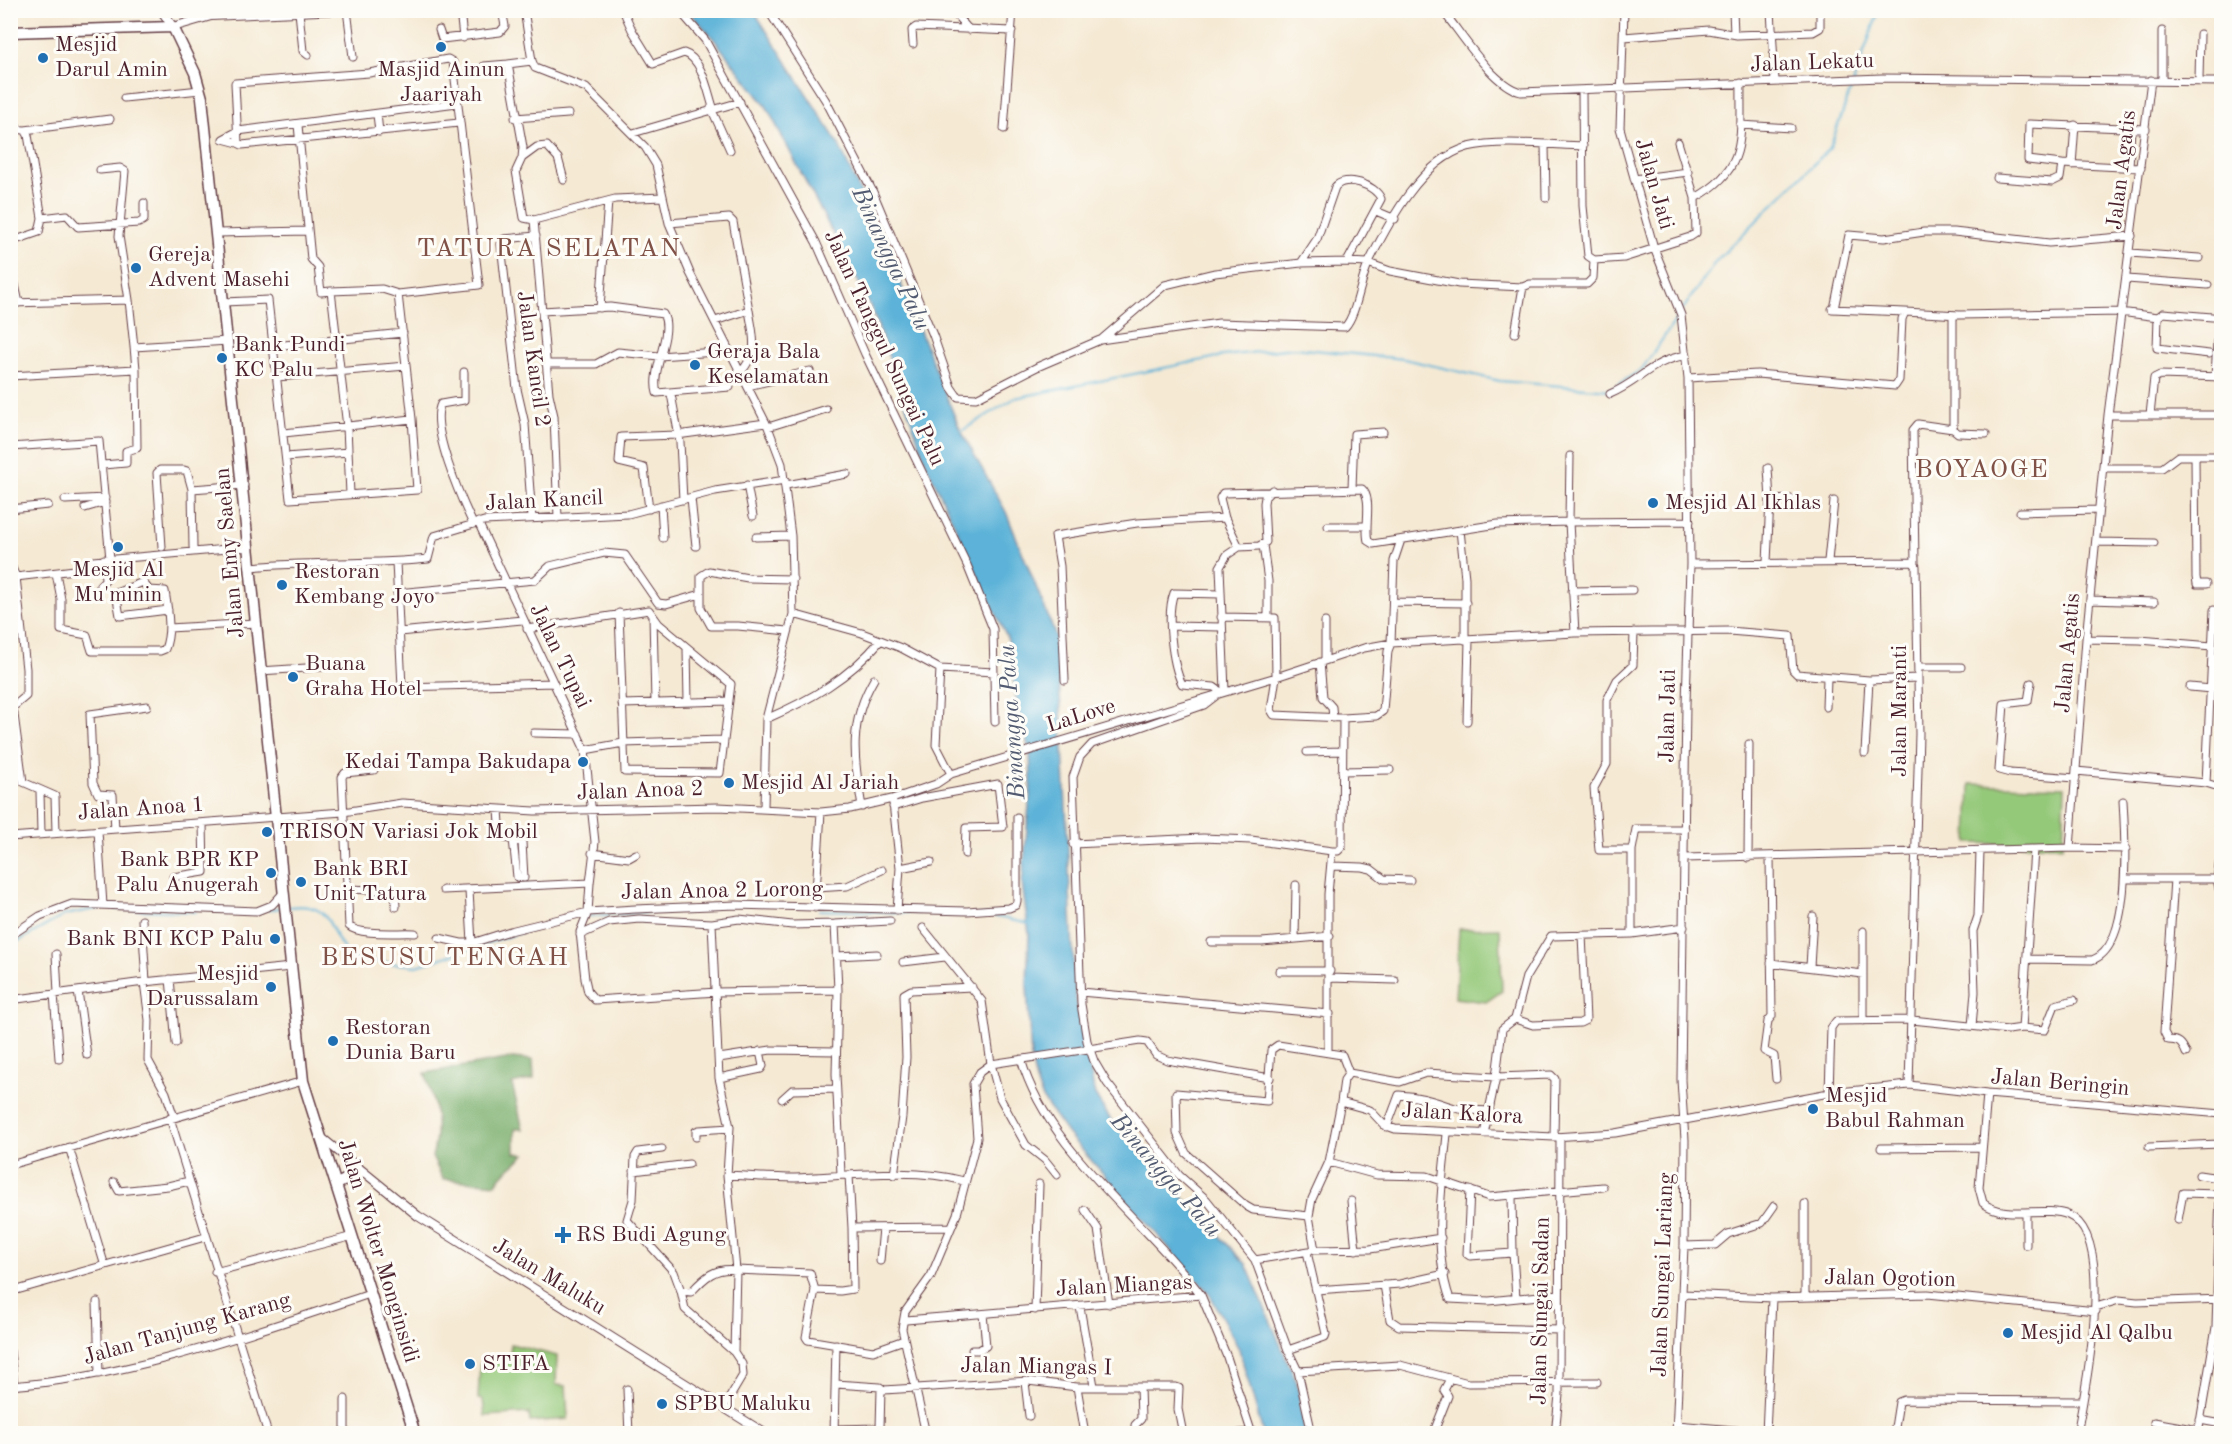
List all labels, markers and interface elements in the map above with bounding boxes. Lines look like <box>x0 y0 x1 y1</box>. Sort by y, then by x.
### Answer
place label: Mesjid Darul Amin <box>55 34 168 81</box>
marker: Masjid Ainun Jaariyah <box>434 40 448 54</box>
street label: Jalan Lekatu <box>1750 50 1875 76</box>
marker: Mesjid Darul Amin <box>36 51 50 65</box>
place label: Masjid Ainun Jaariyah <box>377 59 505 106</box>
street label: Jalan Agatis <box>2104 109 2140 231</box>
street label: Jalan Jati <box>1630 136 1678 232</box>
water label: Binangga Palu <box>846 182 934 335</box>
street label: Jalan Tanggul Sungai Palu <box>820 227 948 469</box>
district label: TATURA SELATAN <box>416 236 682 262</box>
place label: Gereja Advent Masehi <box>148 244 290 291</box>
marker: Gereja Advent Masehi <box>129 261 143 275</box>
street label: Jalan Kancil 2 <box>513 289 553 429</box>
place label: Bank Pundi KC Palu <box>234 334 346 381</box>
place label: Geraja Bala Keselamatan <box>707 341 829 388</box>
marker: Bank Pundi KC Palu <box>215 351 229 365</box>
marker: Geraja Bala Keselamatan <box>688 358 702 372</box>
district label: BOYAOGE <box>1915 457 2049 483</box>
street label: Jalan Emy Saelan <box>212 467 248 639</box>
street label: Jalan Kancil <box>484 487 604 515</box>
place label: Mesjid Al Ikhlas <box>1665 492 1821 514</box>
marker: Mesjid Al Ikhlas <box>1646 496 1660 510</box>
marker: Mesjid Al Mu'minin <box>111 540 125 554</box>
place label: Mesjid Al Mu'minin <box>72 559 164 606</box>
place label: Restoran Kembang Joyo <box>294 561 435 608</box>
marker: Restoran Kembang Joyo <box>275 578 289 592</box>
street label: Jalan Agatis <box>2052 592 2084 714</box>
street label: Jalan Tupai <box>525 600 595 712</box>
water label: Binangga Palu <box>996 643 1030 802</box>
street label: Jalan Maranti <box>1889 645 1911 777</box>
place label: Buana Graha Hotel <box>305 653 422 700</box>
street label: Jalan Jati <box>1656 669 1680 763</box>
marker: Buana Graha Hotel <box>286 670 300 684</box>
street label: LaLove <box>1044 695 1118 737</box>
place label: Kedai Tampa Bakudapa <box>345 751 571 773</box>
marker: Kedai Tampa Bakudapa <box>576 755 590 769</box>
place label: Mesjid Al Jariah <box>741 772 899 794</box>
marker: Mesjid Al Jariah <box>722 776 736 790</box>
street label: Jalan Anoa 2 <box>576 778 704 804</box>
street label: Jalan Anoa 1 <box>77 794 205 824</box>
place label: TRISON Variasi Jok Mobil <box>279 821 538 843</box>
marker: TRISON Variasi Jok Mobil <box>260 825 274 839</box>
place label: Bank BPR KP Palu Anugerah <box>116 849 259 896</box>
place label: Bank BRI Unit Tatura <box>313 858 427 905</box>
marker: Bank BPR KP Palu Anugerah <box>264 866 278 880</box>
marker: Bank BRI Unit Tatura <box>294 875 308 889</box>
street label: Jalan Anoa 2 Lorong <box>621 878 824 904</box>
place label: Bank BNI KCP Palu <box>66 928 263 950</box>
marker: Bank BNI KCP Palu <box>268 932 282 946</box>
district label: BESUSU TENGAH <box>321 945 569 971</box>
place label: Mesjid Darussalam <box>146 963 259 1010</box>
marker: Mesjid Darussalam <box>264 980 278 994</box>
place label: Restoran Dunia Baru <box>345 1017 456 1064</box>
marker: Restoran Dunia Baru <box>326 1034 340 1048</box>
street label: Jalan Beringin <box>1990 1066 2131 1100</box>
place label: Mesjid Babul Rahman <box>1825 1085 1965 1132</box>
street label: Jalan Kalora <box>1401 1100 1524 1128</box>
marker: Mesjid Babul Rahman <box>1806 1102 1820 1116</box>
water label: Binangga Palu <box>1104 1109 1225 1243</box>
street label: Jalan Wolter Monginsidi <box>333 1137 423 1366</box>
street label: Jalan Sungai Lariang <box>1648 1172 1678 1378</box>
street label: Jalan Sungai Sadan <box>1528 1216 1554 1405</box>
place label: RS Budi Agung <box>576 1224 726 1246</box>
marker: RS Budi Agung <box>554 1226 572 1244</box>
street label: Jalan Maluku <box>489 1235 610 1319</box>
street label: Jalan Ogotion <box>1824 1267 1956 1291</box>
street label: Jalan Miangas <box>1055 1271 1193 1301</box>
street label: Jalan Tanjung Karang <box>81 1289 293 1369</box>
place label: Mesjid Al Qalbu <box>2020 1322 2173 1344</box>
marker: Mesjid Al Qalbu <box>2001 1326 2015 1340</box>
place label: STIFA <box>482 1353 550 1375</box>
street label: Jalan Miangas I <box>960 1355 1112 1379</box>
marker: STIFA <box>463 1357 477 1371</box>
place label: SPBU Maluku <box>674 1393 811 1415</box>
marker: SPBU Maluku <box>655 1397 669 1411</box>

